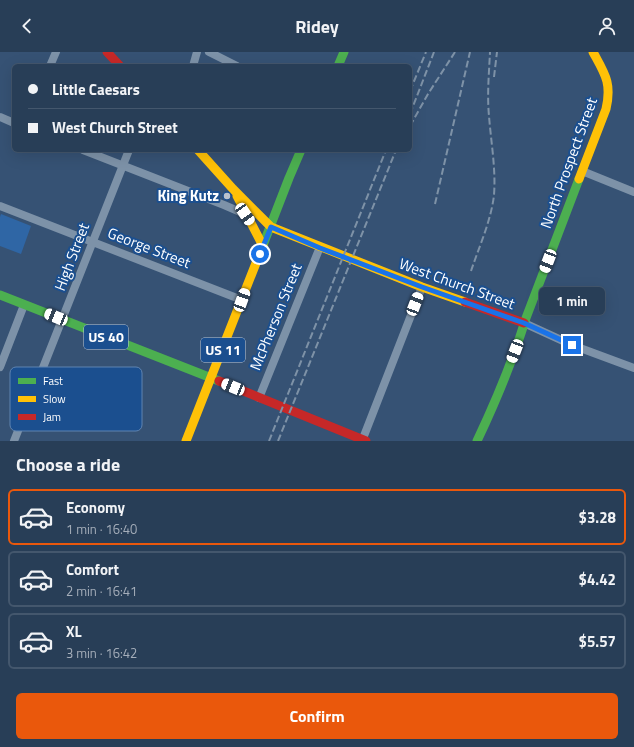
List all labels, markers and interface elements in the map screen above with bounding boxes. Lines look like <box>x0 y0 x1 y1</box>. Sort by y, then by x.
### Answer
text: Ridey <box>295 13 339 40</box>
icon: back <box>16 15 38 37</box>
icon: person <box>596 15 618 37</box>
text: Little Caesars <box>52 78 140 101</box>
street label: North Prospect Street <box>534 93 603 232</box>
text: West Church Street <box>52 116 178 139</box>
place label: King Kutz <box>157 184 219 207</box>
marker: King Kutz <box>222 191 232 201</box>
car <box>233 201 257 227</box>
street label: High Street <box>48 219 95 294</box>
street label: George Street <box>104 221 195 274</box>
route start <box>251 245 269 263</box>
car <box>538 248 558 274</box>
street label: West Church Street <box>396 252 519 315</box>
street label: McPherson Street <box>244 259 308 374</box>
car <box>232 287 252 313</box>
callout: 1 min <box>539 287 605 315</box>
car <box>405 291 425 317</box>
text: 1 min <box>556 291 588 311</box>
car <box>43 307 69 327</box>
road number: US 40 <box>84 325 128 349</box>
route end <box>563 336 581 354</box>
road number: US 11 <box>201 338 245 362</box>
car <box>505 338 525 364</box>
legend <box>10 367 142 431</box>
text: Fast <box>43 373 63 389</box>
car <box>220 377 246 397</box>
text: Slow <box>43 391 66 407</box>
text: Jam <box>43 409 61 425</box>
text: Choose a ride <box>16 451 120 478</box>
text: Economy <box>66 496 125 519</box>
icon: car <box>18 499 54 535</box>
text: $3.28 <box>579 506 616 529</box>
text: 1 min · 16:40 <box>66 519 137 539</box>
text: Comfort <box>66 558 119 581</box>
icon: car <box>18 561 54 597</box>
text: $4.42 <box>579 568 616 591</box>
text: 2 min · 16:41 <box>66 581 137 601</box>
text: XL <box>66 620 82 643</box>
icon: car <box>18 623 54 659</box>
text: $5.57 <box>579 630 616 653</box>
text: 3 min · 16:42 <box>66 643 137 663</box>
button: Confirm <box>16 693 618 739</box>

